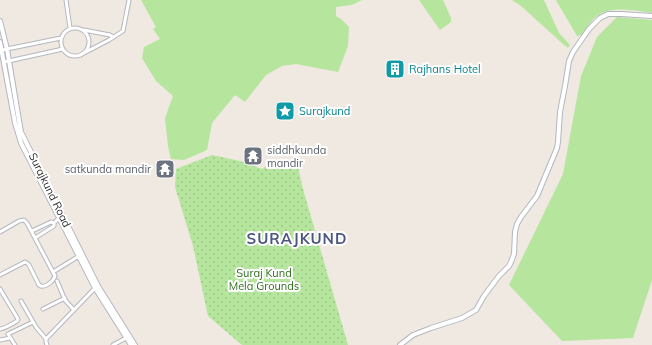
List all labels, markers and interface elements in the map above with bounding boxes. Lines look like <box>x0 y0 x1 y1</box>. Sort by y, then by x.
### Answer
building icon: Rajhans Hotel <box>384 58 406 80</box>
place label: Rajhans Hotel <box>409 62 481 76</box>
place icon: Surajkund <box>274 100 296 122</box>
place label: Surajkund <box>299 104 350 118</box>
place label: siddhkunda mandir <box>267 143 326 170</box>
temple icon: siddhkunda mandir <box>242 145 264 167</box>
street label: Surajkund Road <box>26 150 74 230</box>
temple icon: satkunda mandir <box>154 158 176 180</box>
place label: satkunda mandir <box>65 162 151 176</box>
district label: SURAJKUND <box>247 229 347 248</box>
park label: Suraj Kund Mela Grounds <box>229 266 299 293</box>

